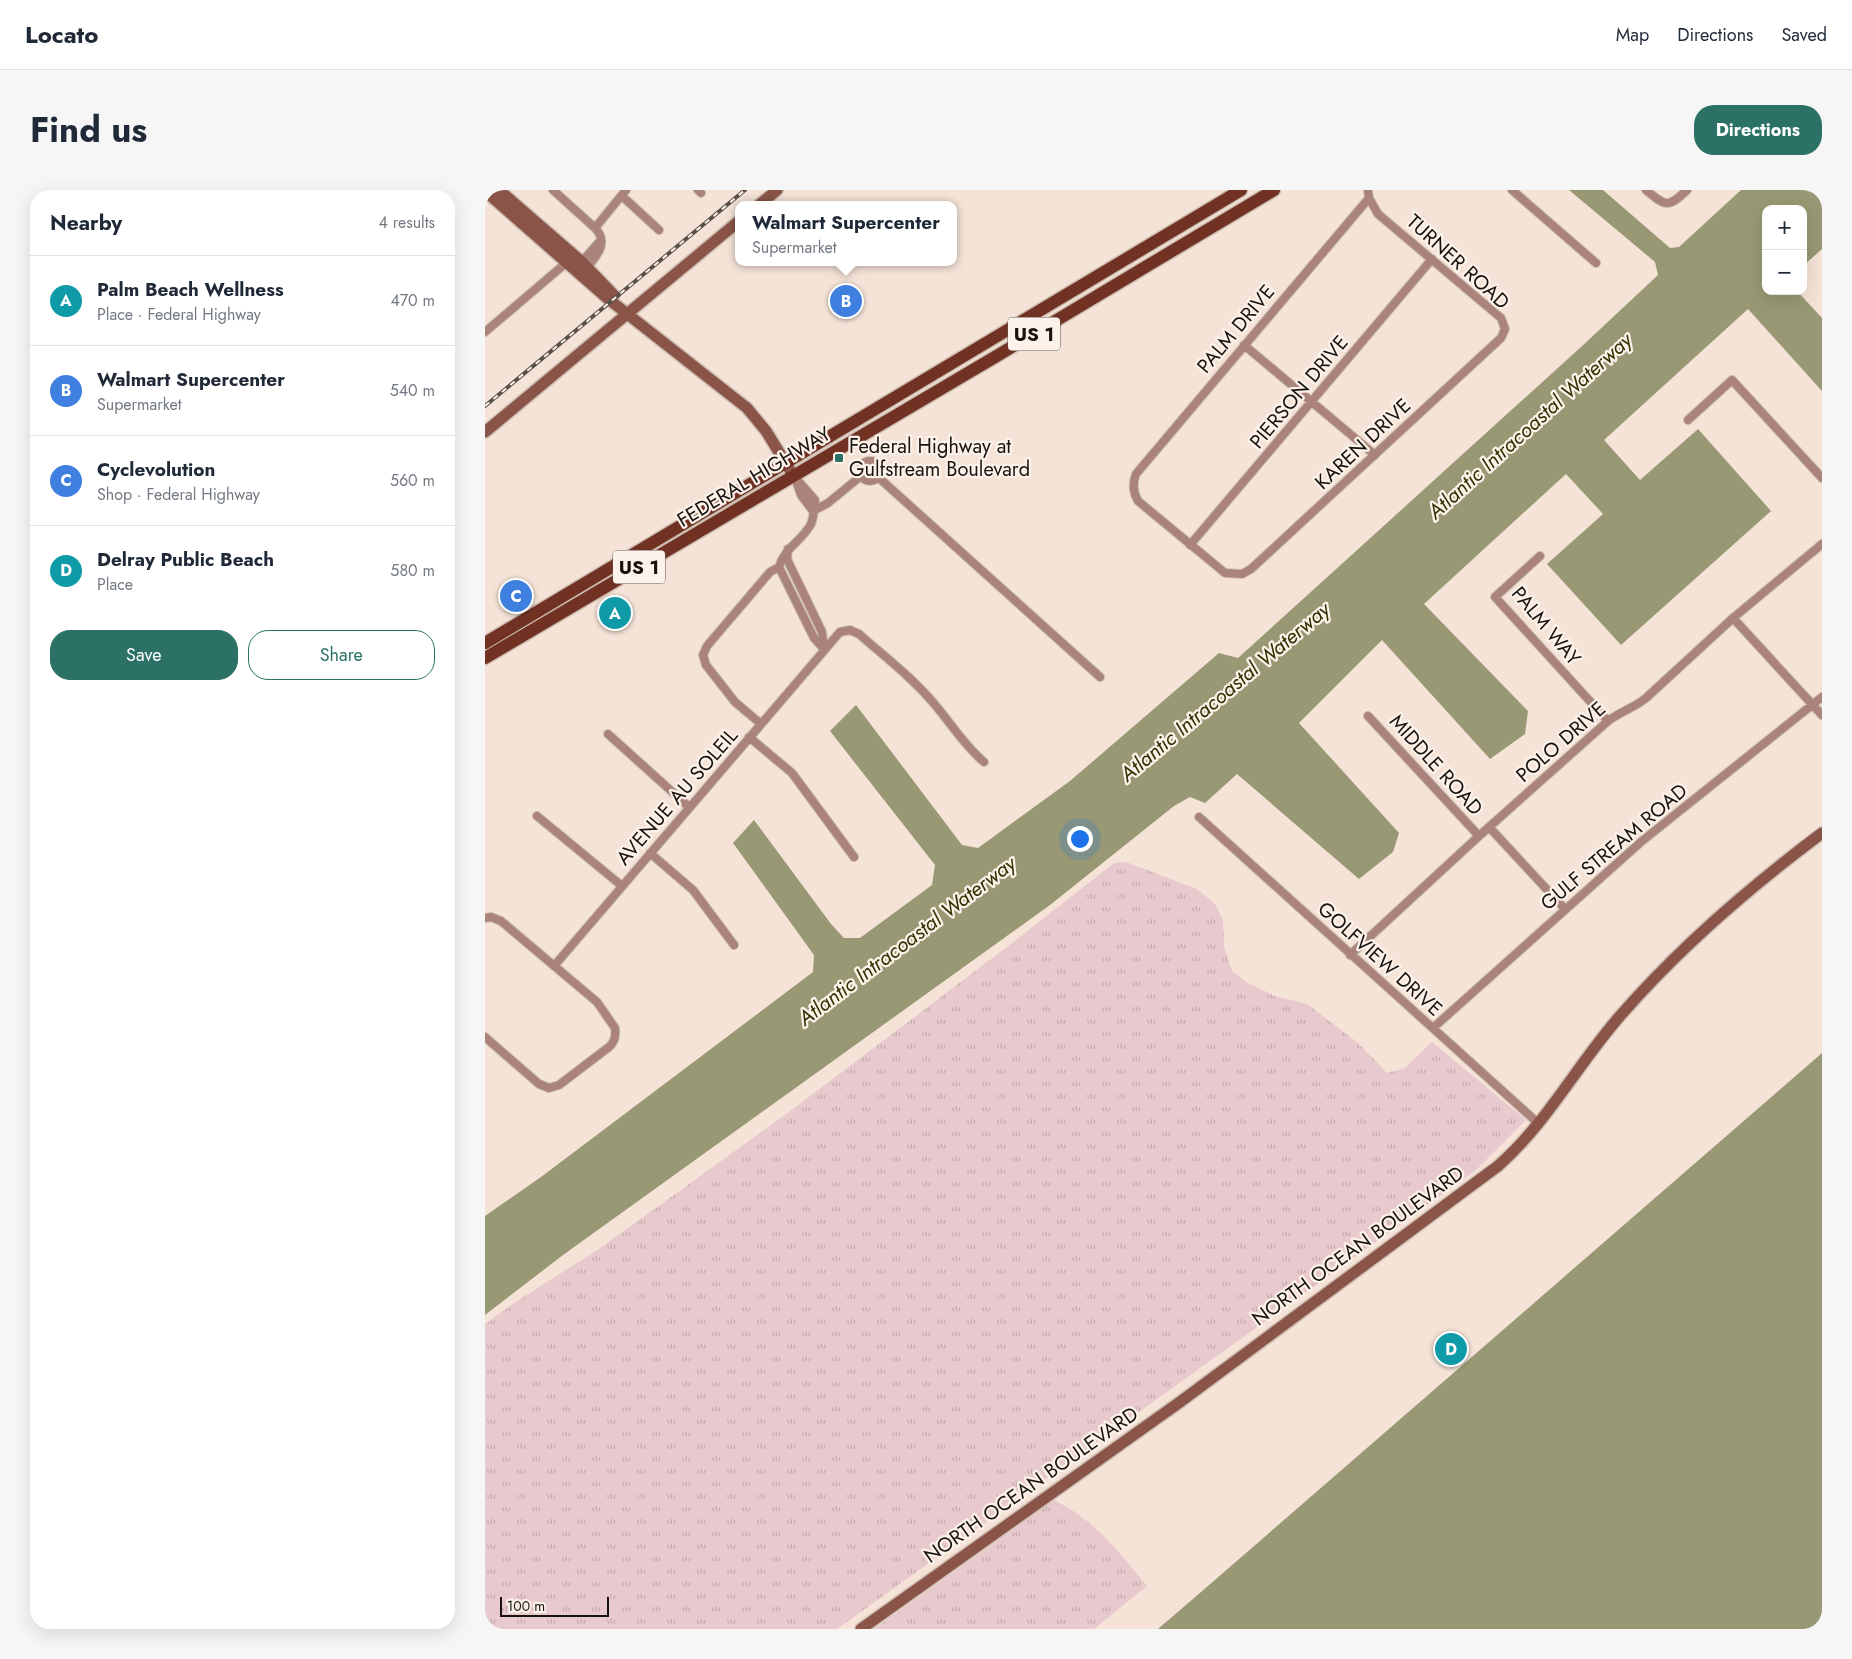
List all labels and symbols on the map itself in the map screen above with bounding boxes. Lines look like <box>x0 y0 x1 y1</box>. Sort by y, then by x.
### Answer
street label: TURNER ROAD <box>1400 208 1516 316</box>
street label: PALM DRIVE <box>1190 278 1282 380</box>
pin: B <box>830 282 862 320</box>
road number: US 1 <box>1008 318 1060 350</box>
water label: Atlantic Intracoastal Waterway <box>1420 324 1640 527</box>
street label: PIERSON DRIVE <box>1243 329 1355 455</box>
street label: KAREN DRIVE <box>1308 392 1418 496</box>
street label: FEDERAL HIGHWAY <box>672 419 837 534</box>
place label: Federal Highway at Gulfstream Boulevard <box>849 432 1030 484</box>
marker: Federal Highway at Gulfstream Boulevard <box>833 452 845 464</box>
road number: US 1 <box>613 551 665 584</box>
pin: C <box>500 577 532 615</box>
street label: PALM WAY <box>1504 580 1588 672</box>
pin: A <box>599 594 631 632</box>
water label: Atlantic Intracoastal Waterway <box>1113 594 1338 790</box>
street label: POLO DRIVE <box>1510 695 1612 789</box>
street label: MIDDLE ROAD <box>1383 708 1489 822</box>
street label: AVENUE AU SOLEIL <box>609 722 745 872</box>
street label: GULF STREAM ROAD <box>1534 777 1694 917</box>
your location <box>1067 826 1093 852</box>
water label: Atlantic Intracoastal Waterway <box>791 848 1024 1034</box>
street label: GOLFVIEW DRIVE <box>1311 895 1449 1023</box>
street label: NORTH OCEAN BOULEVARD <box>1246 1159 1470 1333</box>
pin: D <box>1435 1330 1467 1368</box>
street label: NORTH OCEAN BOULEVARD <box>918 1400 1144 1570</box>
scale bar <box>500 1594 609 1617</box>

